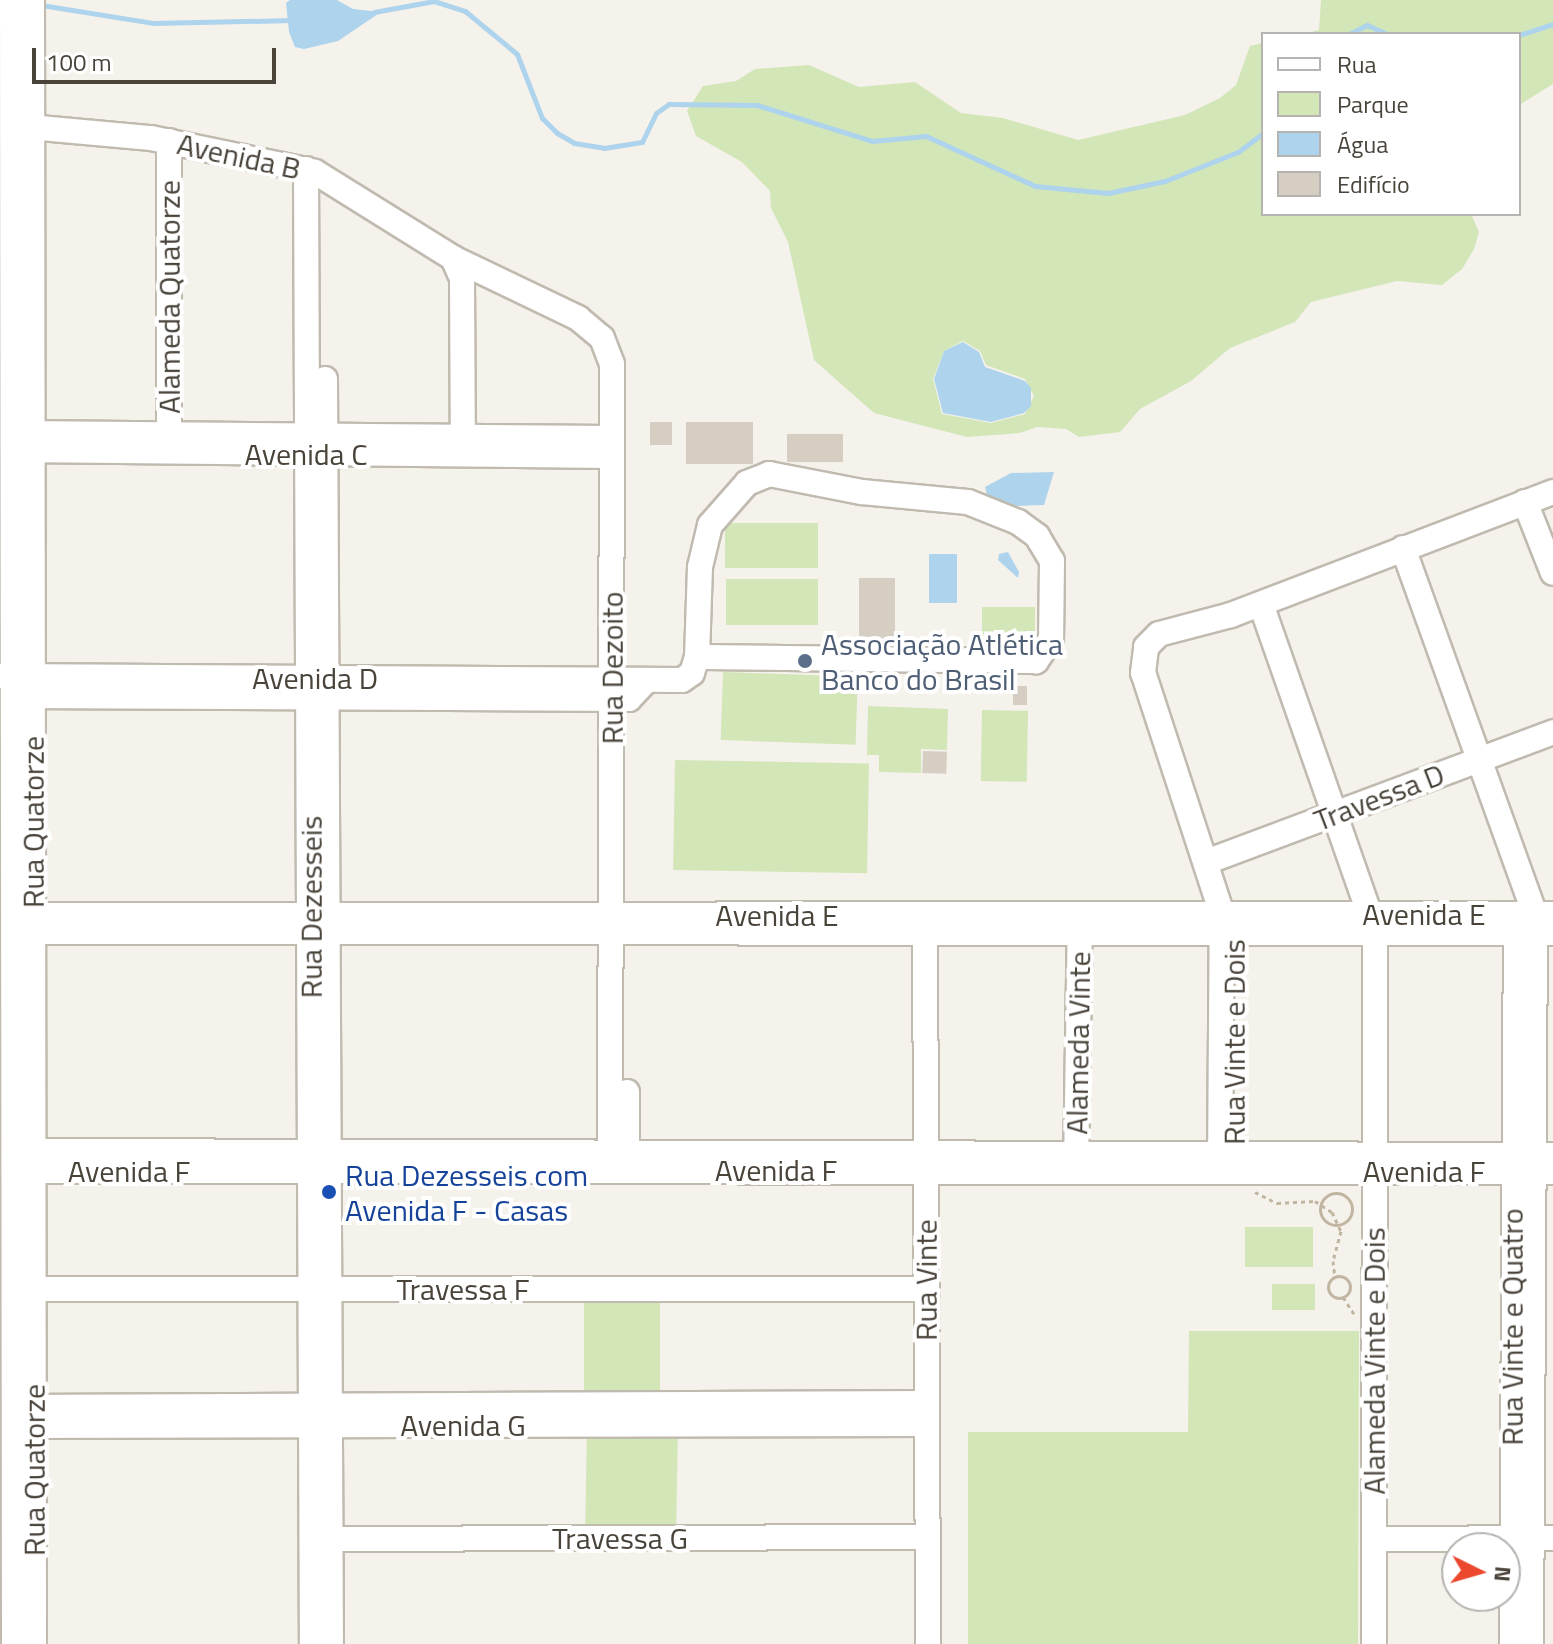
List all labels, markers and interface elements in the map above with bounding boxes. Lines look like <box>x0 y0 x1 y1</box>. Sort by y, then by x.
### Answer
scale bar <box>36 32 280 82</box>
legend <box>1261 32 1521 216</box>
text: 100 m <box>46 44 112 80</box>
text: Rua <box>1337 46 1376 82</box>
text: Parque <box>1337 86 1409 122</box>
street label: Avenida B <box>174 125 304 187</box>
text: Água <box>1337 126 1388 162</box>
text: Edifício <box>1337 166 1410 202</box>
street label: Alameda Quatorze <box>151 180 187 414</box>
street label: Avenida C <box>244 436 368 472</box>
street label: Rua Dezoito <box>594 592 630 744</box>
place label: Associação Atlética Banco do Brasil <box>821 626 1063 696</box>
marker: Associação Atlética Banco do Brasil <box>796 652 814 670</box>
street label: Avenida D <box>252 660 378 696</box>
street label: Rua Quatorze <box>15 736 51 908</box>
street label: Travessa D <box>1309 756 1449 838</box>
street label: Rua Dezesseis <box>293 816 329 998</box>
street label: Avenida E <box>1362 896 1486 932</box>
street label: Avenida E <box>715 897 839 933</box>
street label: Rua Vinte e Dois <box>1216 939 1252 1145</box>
street label: Alameda Vinte <box>1058 951 1098 1135</box>
street label: Avenida F <box>715 1152 837 1188</box>
street label: Avenida F <box>68 1153 190 1189</box>
street label: Avenida F <box>1363 1153 1485 1189</box>
place label: Rua Dezesseis com Avenida F - Casas <box>345 1157 588 1228</box>
marker: Rua Dezesseis com Avenida F - Casas <box>320 1183 338 1201</box>
street label: Rua Vinte e Quatro <box>1494 1208 1530 1446</box>
street label: Rua Vinte <box>908 1219 944 1341</box>
street label: Alameda Vinte e Dois <box>1356 1227 1392 1495</box>
street label: Travessa F <box>396 1271 530 1307</box>
street label: Rua Quatorze <box>16 1384 52 1556</box>
street label: Avenida G <box>400 1407 526 1443</box>
street label: Travessa G <box>552 1520 688 1556</box>
north arrow <box>1441 1532 1521 1612</box>
text: N <box>1485 1565 1521 1583</box>

